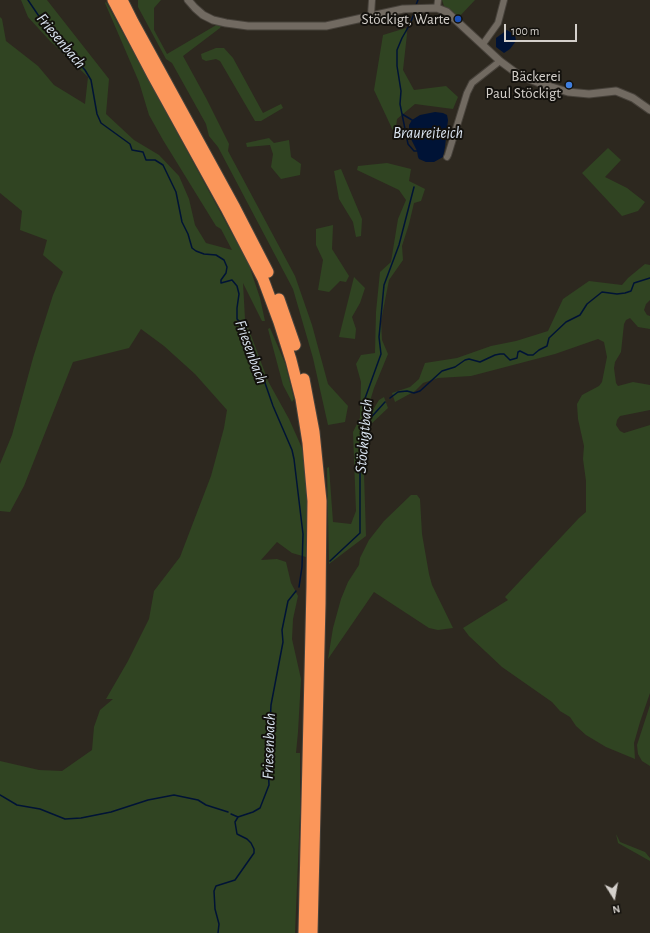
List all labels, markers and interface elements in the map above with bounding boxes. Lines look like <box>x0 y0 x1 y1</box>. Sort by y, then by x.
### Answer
water label: Friesenbach <box>32 9 90 73</box>
place label: Stöckigt, Warte <box>362 10 450 28</box>
marker: Stöckigt, Warte <box>453 14 463 24</box>
scale bar <box>506 16 579 42</box>
text: 100 m <box>511 25 539 37</box>
place label: Bäckerei Paul Stöckigt <box>485 67 561 102</box>
marker: Bäckerei Paul Stöckigt <box>564 80 574 90</box>
water label: Braureiteich <box>393 123 463 143</box>
water label: Friesenbach <box>231 317 271 387</box>
water label: Stöckigtbach <box>351 398 377 474</box>
water label: Friesenbach <box>258 712 280 780</box>
north arrow <box>594 877 634 917</box>
text: N <box>612 903 621 915</box>

